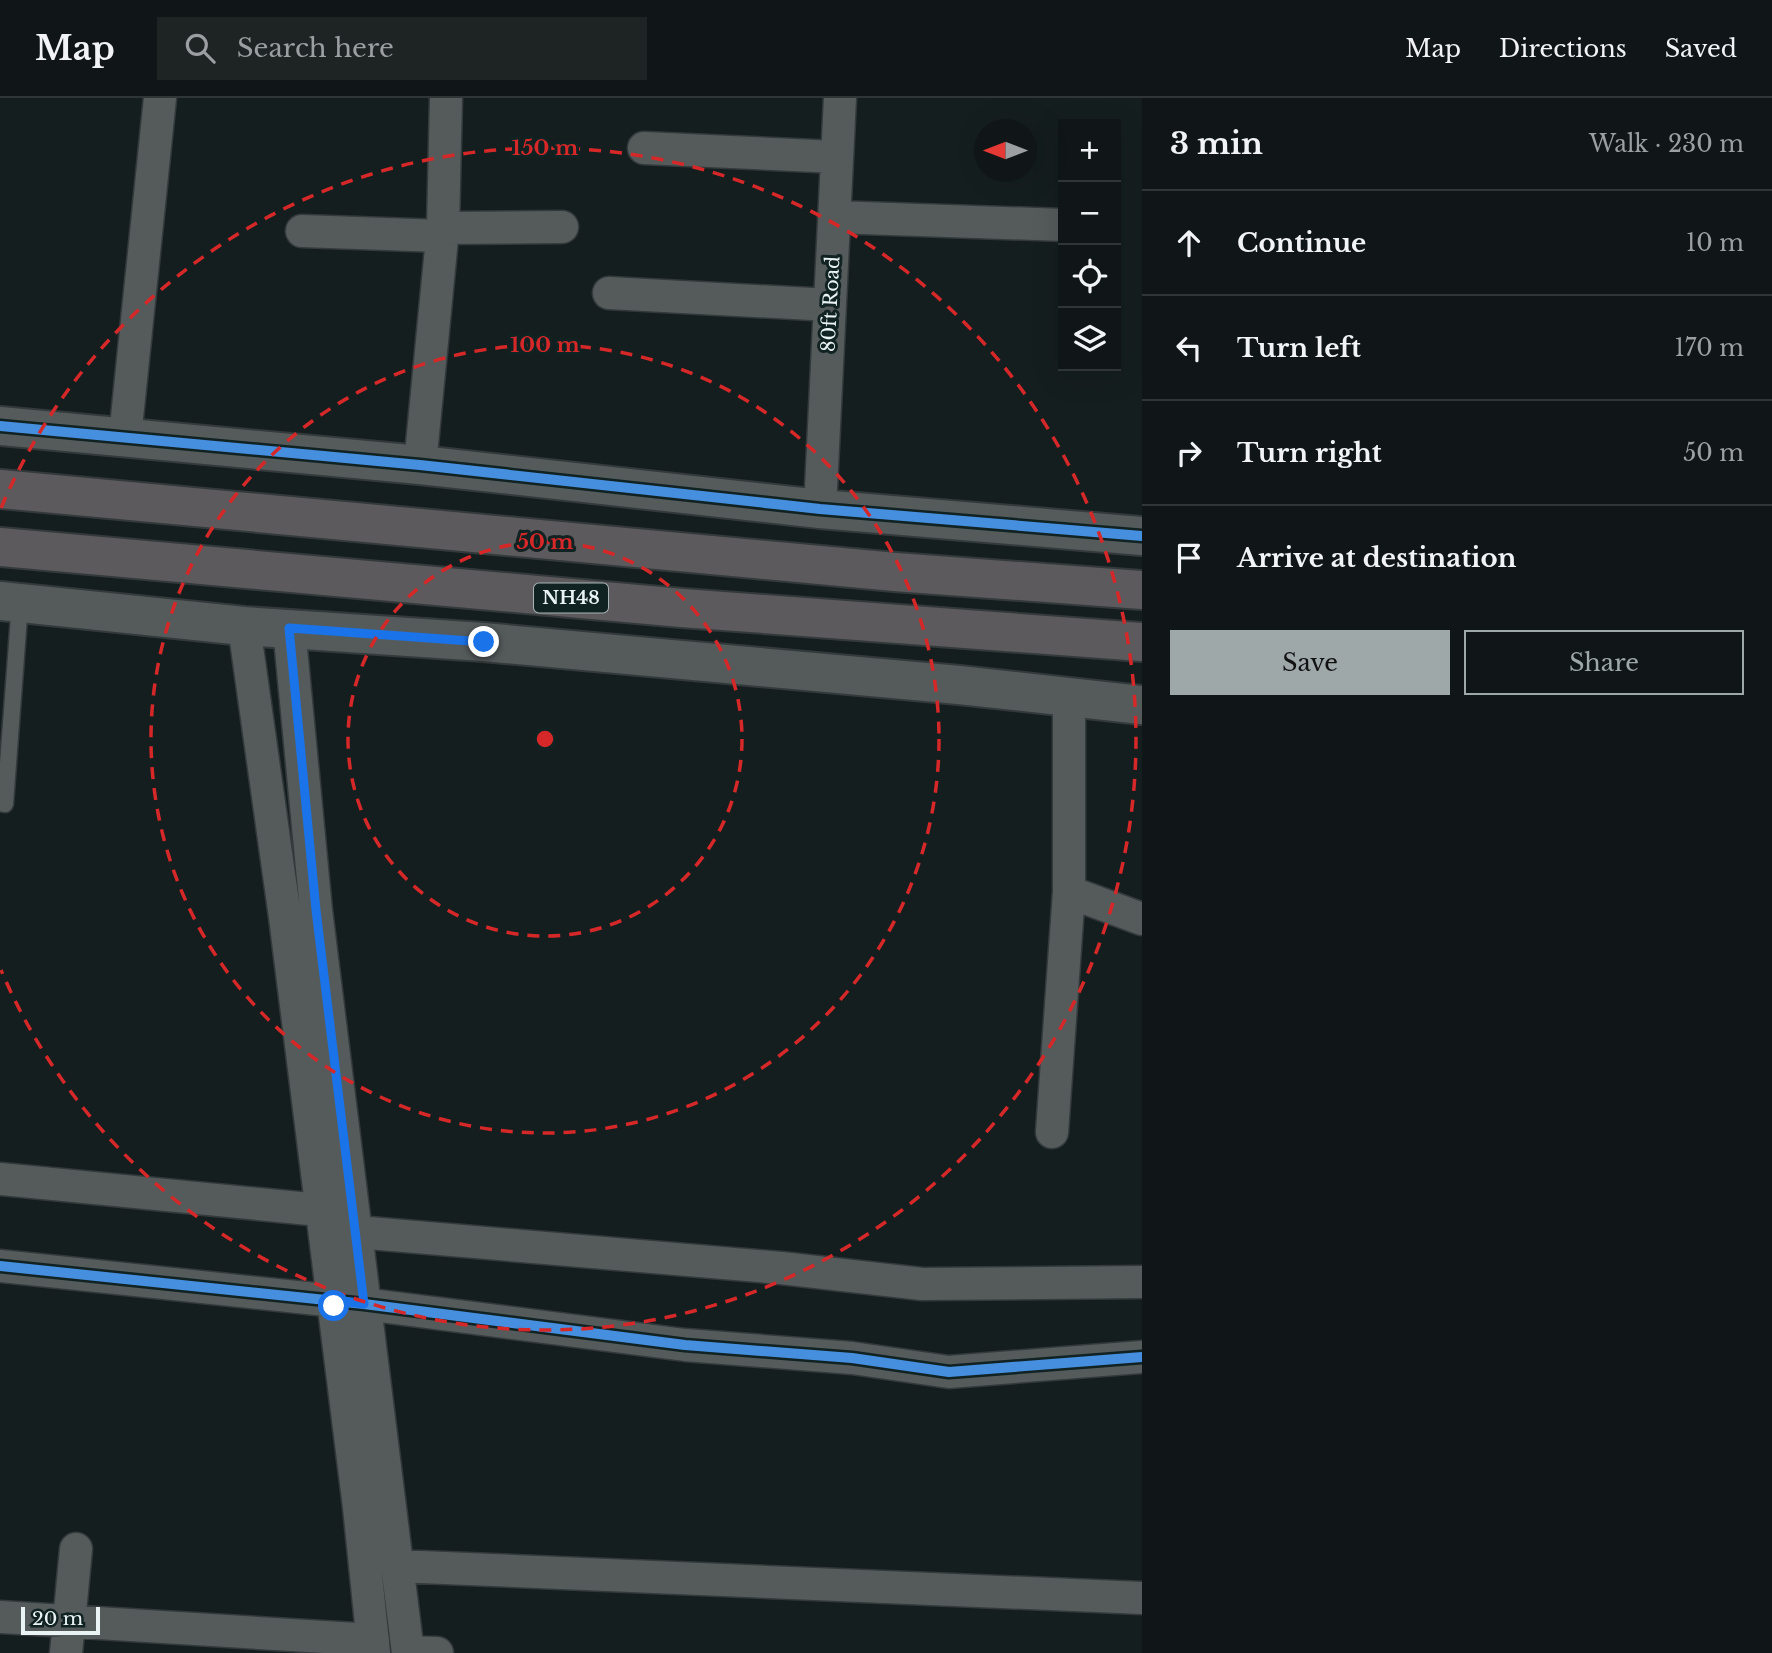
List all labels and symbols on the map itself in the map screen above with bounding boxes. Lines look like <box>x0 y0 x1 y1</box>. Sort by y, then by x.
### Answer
north arrow <box>974 119 1037 182</box>
text: 150 m <box>512 135 578 161</box>
street label: 80ft Road <box>817 255 845 353</box>
text: 100 m <box>510 332 580 358</box>
text: 50 m <box>516 529 574 555</box>
road number: NH48 <box>534 584 608 612</box>
route end <box>468 626 499 657</box>
centre of rings <box>533 727 557 751</box>
route start <box>318 1290 349 1321</box>
scale bar <box>21 1604 100 1636</box>

